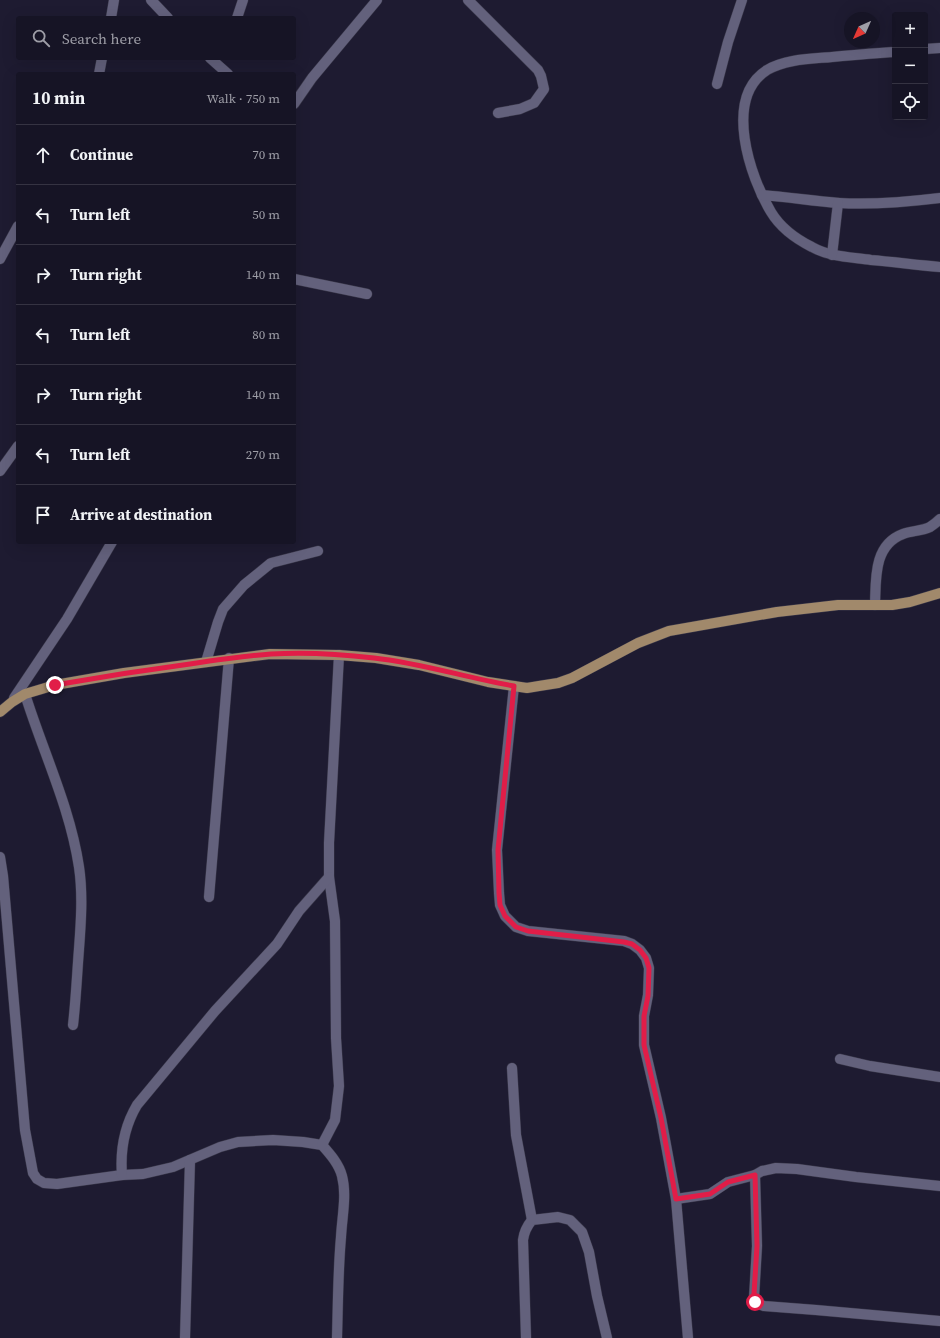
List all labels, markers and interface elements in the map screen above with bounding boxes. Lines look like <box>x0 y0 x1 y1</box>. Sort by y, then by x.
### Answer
north arrow <box>844 12 880 48</box>
map controls <box>892 12 928 120</box>
button: + <box>892 12 928 48</box>
search box <box>16 16 296 60</box>
icon: search <box>30 27 52 49</box>
text: Search here <box>62 28 141 49</box>
button: − <box>892 48 928 84</box>
button: locate <box>892 84 928 120</box>
text: 10 min <box>32 86 85 110</box>
text: Walk · 750 m <box>207 90 280 107</box>
icon: ahead <box>32 144 54 166</box>
text: Continue <box>70 144 133 165</box>
text: 70 m <box>252 146 280 163</box>
icon: left <box>32 204 54 226</box>
text: Turn left <box>70 204 130 225</box>
text: 50 m <box>252 206 280 223</box>
icon: right <box>32 264 54 286</box>
text: Turn right <box>70 264 142 285</box>
text: 140 m <box>246 266 280 283</box>
icon: left <box>32 324 54 346</box>
text: Turn left <box>70 324 130 345</box>
text: 80 m <box>252 326 280 343</box>
icon: right <box>32 384 54 406</box>
text: Turn right <box>70 384 142 405</box>
text: 140 m <box>246 386 280 403</box>
icon: left <box>32 444 54 466</box>
text: Turn left <box>70 444 130 465</box>
text: 270 m <box>246 446 280 463</box>
icon: arrive <box>32 504 54 526</box>
text: Arrive at destination <box>70 504 212 525</box>
route end <box>46 676 64 694</box>
route start <box>746 1293 764 1311</box>

